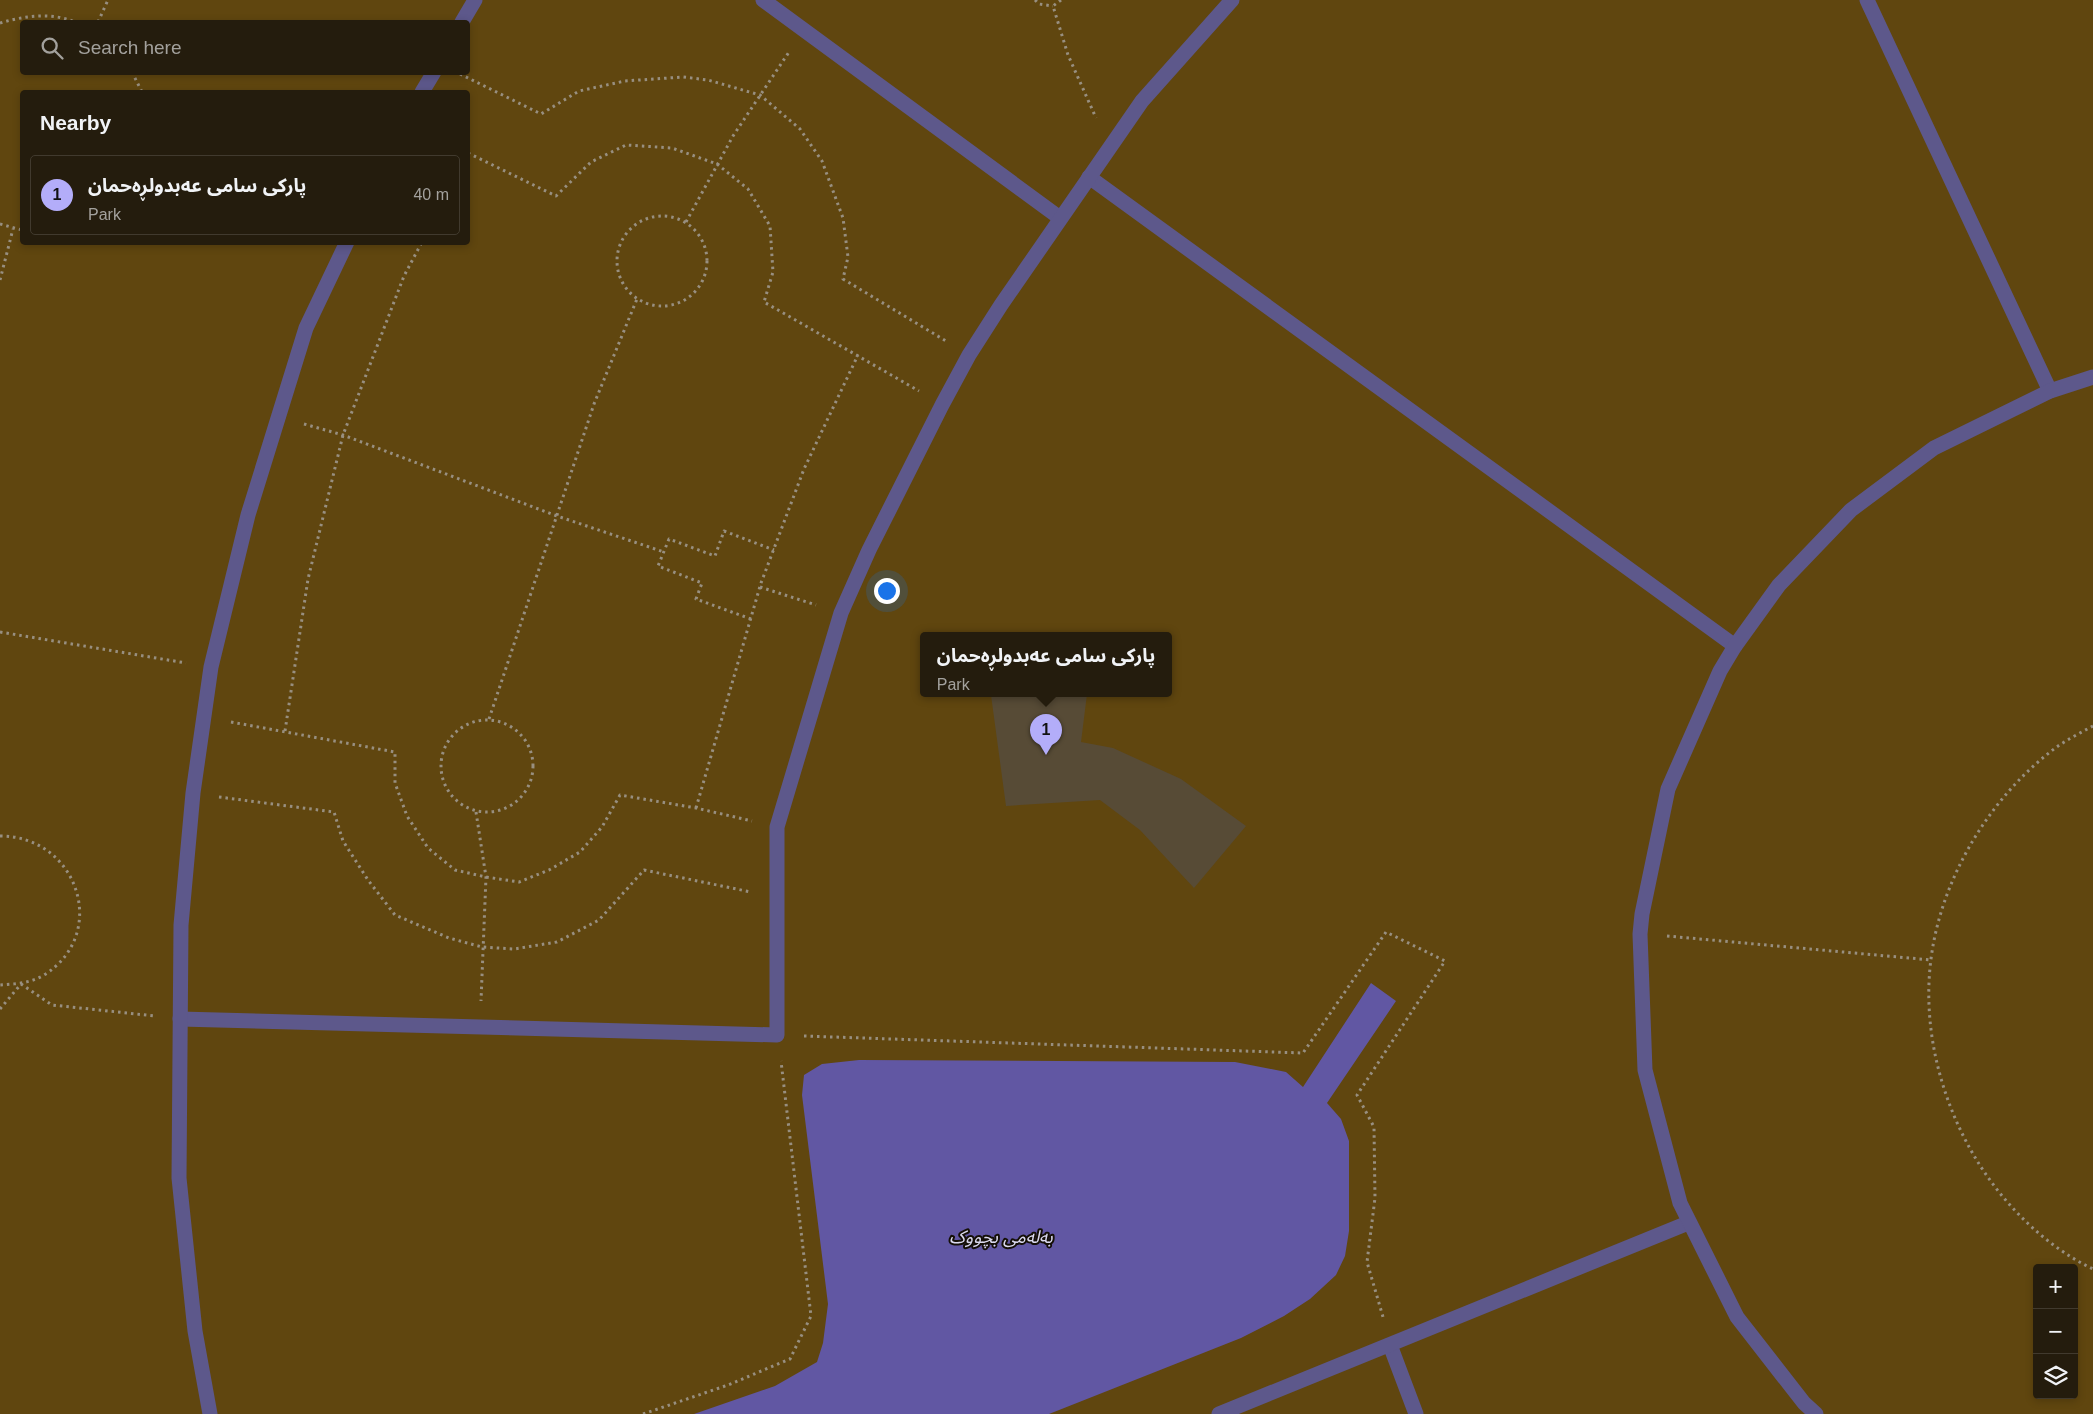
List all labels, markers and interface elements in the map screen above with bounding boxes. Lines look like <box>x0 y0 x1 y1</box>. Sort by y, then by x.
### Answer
search box <box>20 20 470 75</box>
icon: search <box>38 34 66 62</box>
text: Search here <box>78 37 182 58</box>
text: Nearby <box>40 111 111 134</box>
text: پارکی سامی عەبدولڕەحمان <box>88 175 306 196</box>
text: 1 <box>53 186 61 203</box>
text: 40 m <box>413 186 449 203</box>
text: Park <box>88 206 121 223</box>
your location <box>874 578 900 604</box>
popup <box>920 632 1172 697</box>
text: پارکی سامی عەبدولڕەحمان <box>937 645 1155 666</box>
text: Park <box>937 676 970 693</box>
pin: 1 <box>1030 714 1062 755</box>
water label: بەلەمی بچووک <box>949 1227 1053 1249</box>
map controls <box>2033 1264 2078 1399</box>
button: + <box>2033 1264 2078 1309</box>
button: − <box>2033 1309 2078 1354</box>
button: layers <box>2033 1354 2078 1399</box>

